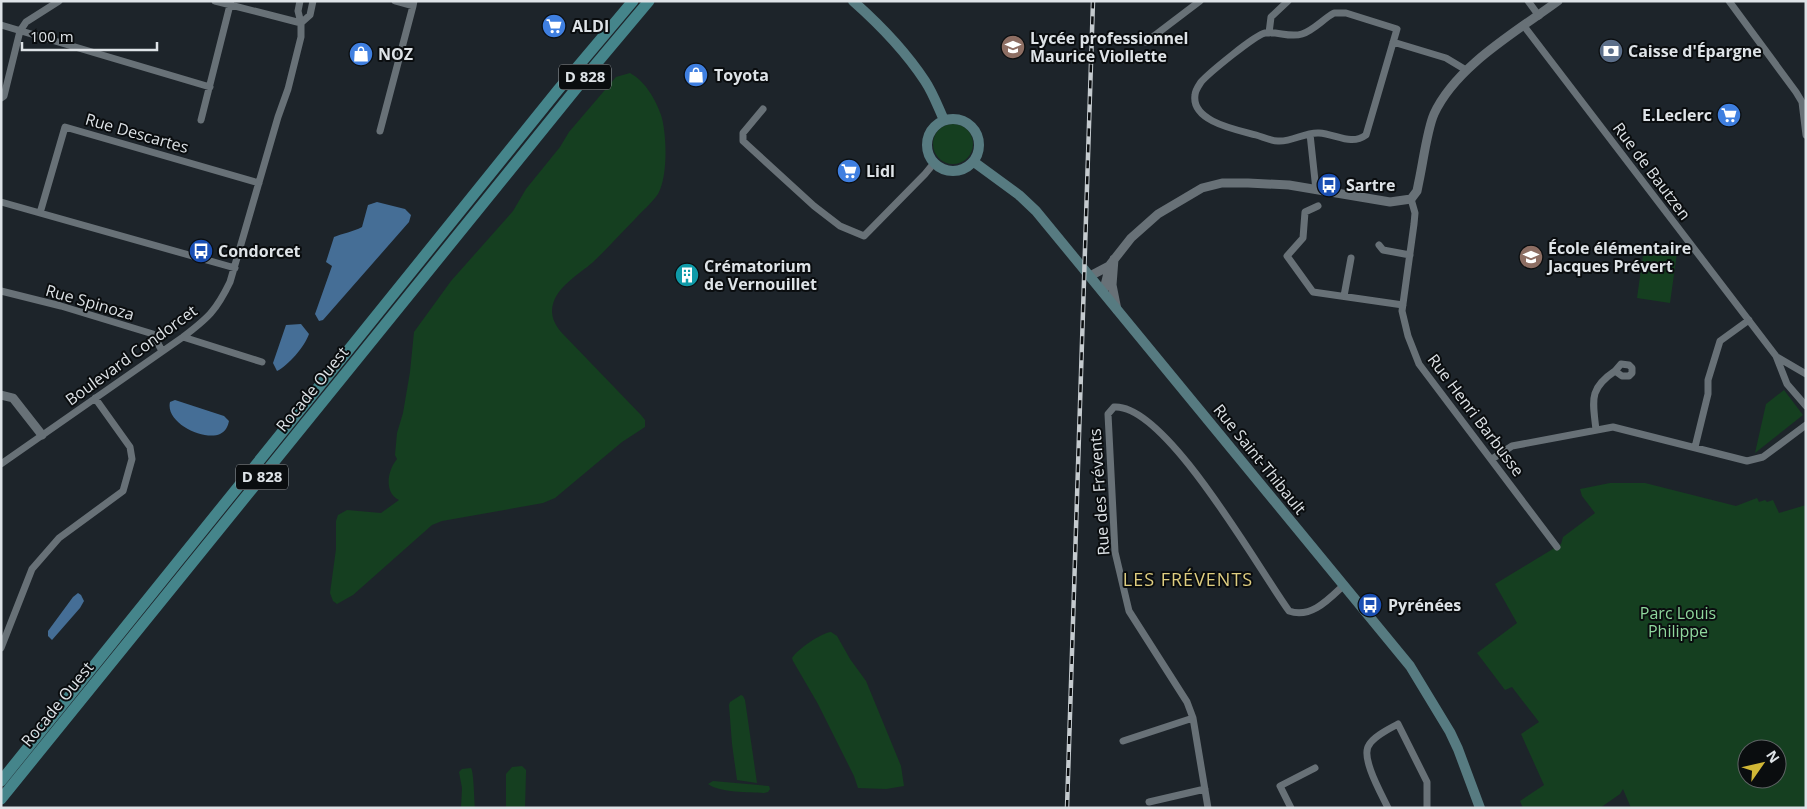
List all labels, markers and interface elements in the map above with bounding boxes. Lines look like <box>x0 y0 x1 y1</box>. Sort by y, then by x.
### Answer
supermarket icon: ALDI <box>541 13 567 39</box>
place label: ALDI <box>572 15 609 37</box>
scale bar <box>22 20 158 52</box>
text: 100 m <box>30 26 74 46</box>
place label: Lycée professionnel Maurice Viollette <box>1030 27 1188 67</box>
school or university icon: Lycée professionnel Maurice Viollette <box>1000 34 1026 60</box>
bank icon: Caisse d'Épargne <box>1598 38 1624 64</box>
place label: Caisse d'Épargne <box>1628 40 1762 62</box>
shop icon: NOZ <box>348 41 374 67</box>
place label: NOZ <box>378 43 413 65</box>
shop icon: Toyota <box>683 62 709 88</box>
road number: D 828 <box>559 64 611 90</box>
place label: Toyota <box>714 64 769 86</box>
supermarket icon: E.Leclerc <box>1716 102 1742 128</box>
place label: E.Leclerc <box>1642 104 1712 126</box>
street label: Rue Descartes <box>83 108 191 158</box>
street label: Rue de Bautzen <box>1608 118 1696 224</box>
supermarket icon: Lidl <box>836 158 862 184</box>
place label: Lidl <box>866 160 895 182</box>
bus stop icon: Sartre <box>1316 172 1342 198</box>
place label: Sartre <box>1346 174 1395 196</box>
place label: École élémentaire Jacques Prévert <box>1546 237 1691 277</box>
bus stop icon: Condorcet <box>188 238 214 264</box>
place label: Condorcet <box>218 240 301 262</box>
school or university icon: École élémentaire Jacques Prévert <box>1518 244 1544 270</box>
place label: Crématorium de Vernouillet <box>704 255 817 295</box>
building icon: Crématorium de Vernouillet <box>674 262 700 288</box>
street label: Rue Spinoza <box>43 279 137 325</box>
street label: Boulevard Condorcet <box>61 299 202 410</box>
street label: Rocade Ouest <box>271 342 353 436</box>
street label: Rue Henri Barbusse <box>1423 349 1529 481</box>
street label: Rue Saint-Thibault <box>1209 399 1312 519</box>
street label: Rue des Frévents <box>1084 428 1114 556</box>
road number: D 828 <box>236 464 288 490</box>
district label: LES FRÉVENTS <box>1123 567 1253 591</box>
bus stop icon: Pyrénées <box>1357 592 1383 618</box>
place label: Pyrénées <box>1388 594 1461 616</box>
park label: Parc Louis Philippe <box>1640 602 1716 642</box>
street label: Rocade Ouest <box>16 657 98 751</box>
north arrow <box>1737 739 1787 789</box>
text: N <box>1762 746 1784 766</box>

